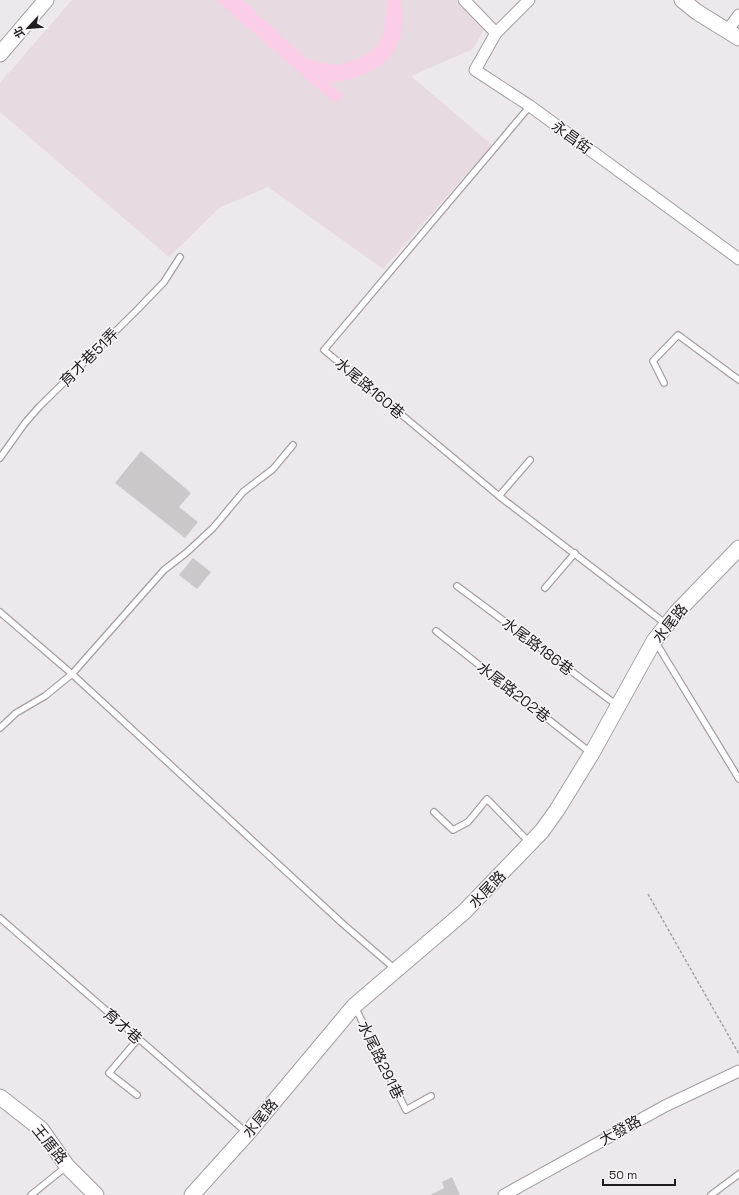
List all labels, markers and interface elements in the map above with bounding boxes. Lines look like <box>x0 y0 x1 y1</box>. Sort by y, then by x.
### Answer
north arrow <box>8 8 48 48</box>
text: 北 <box>10 24 28 40</box>
street label: 永昌街 <box>548 116 596 158</box>
street label: 育才巷51弄 <box>56 324 122 390</box>
street label: 水尾路160巷 <box>331 353 409 423</box>
street label: 水尾路 <box>648 600 692 646</box>
street label: 水尾路186巷 <box>498 613 578 679</box>
street label: 水尾路202巷 <box>474 658 554 726</box>
street label: 水尾路 <box>465 866 509 912</box>
street label: 育才巷 <box>100 1004 146 1048</box>
street label: 水尾路291巷 <box>354 1018 408 1102</box>
street label: 水尾路 <box>238 1095 282 1141</box>
street label: 大發路 <box>596 1111 644 1149</box>
street label: 王厝路 <box>28 1121 72 1167</box>
scale bar <box>603 1161 675 1187</box>
text: 50 m <box>609 1167 637 1183</box>

